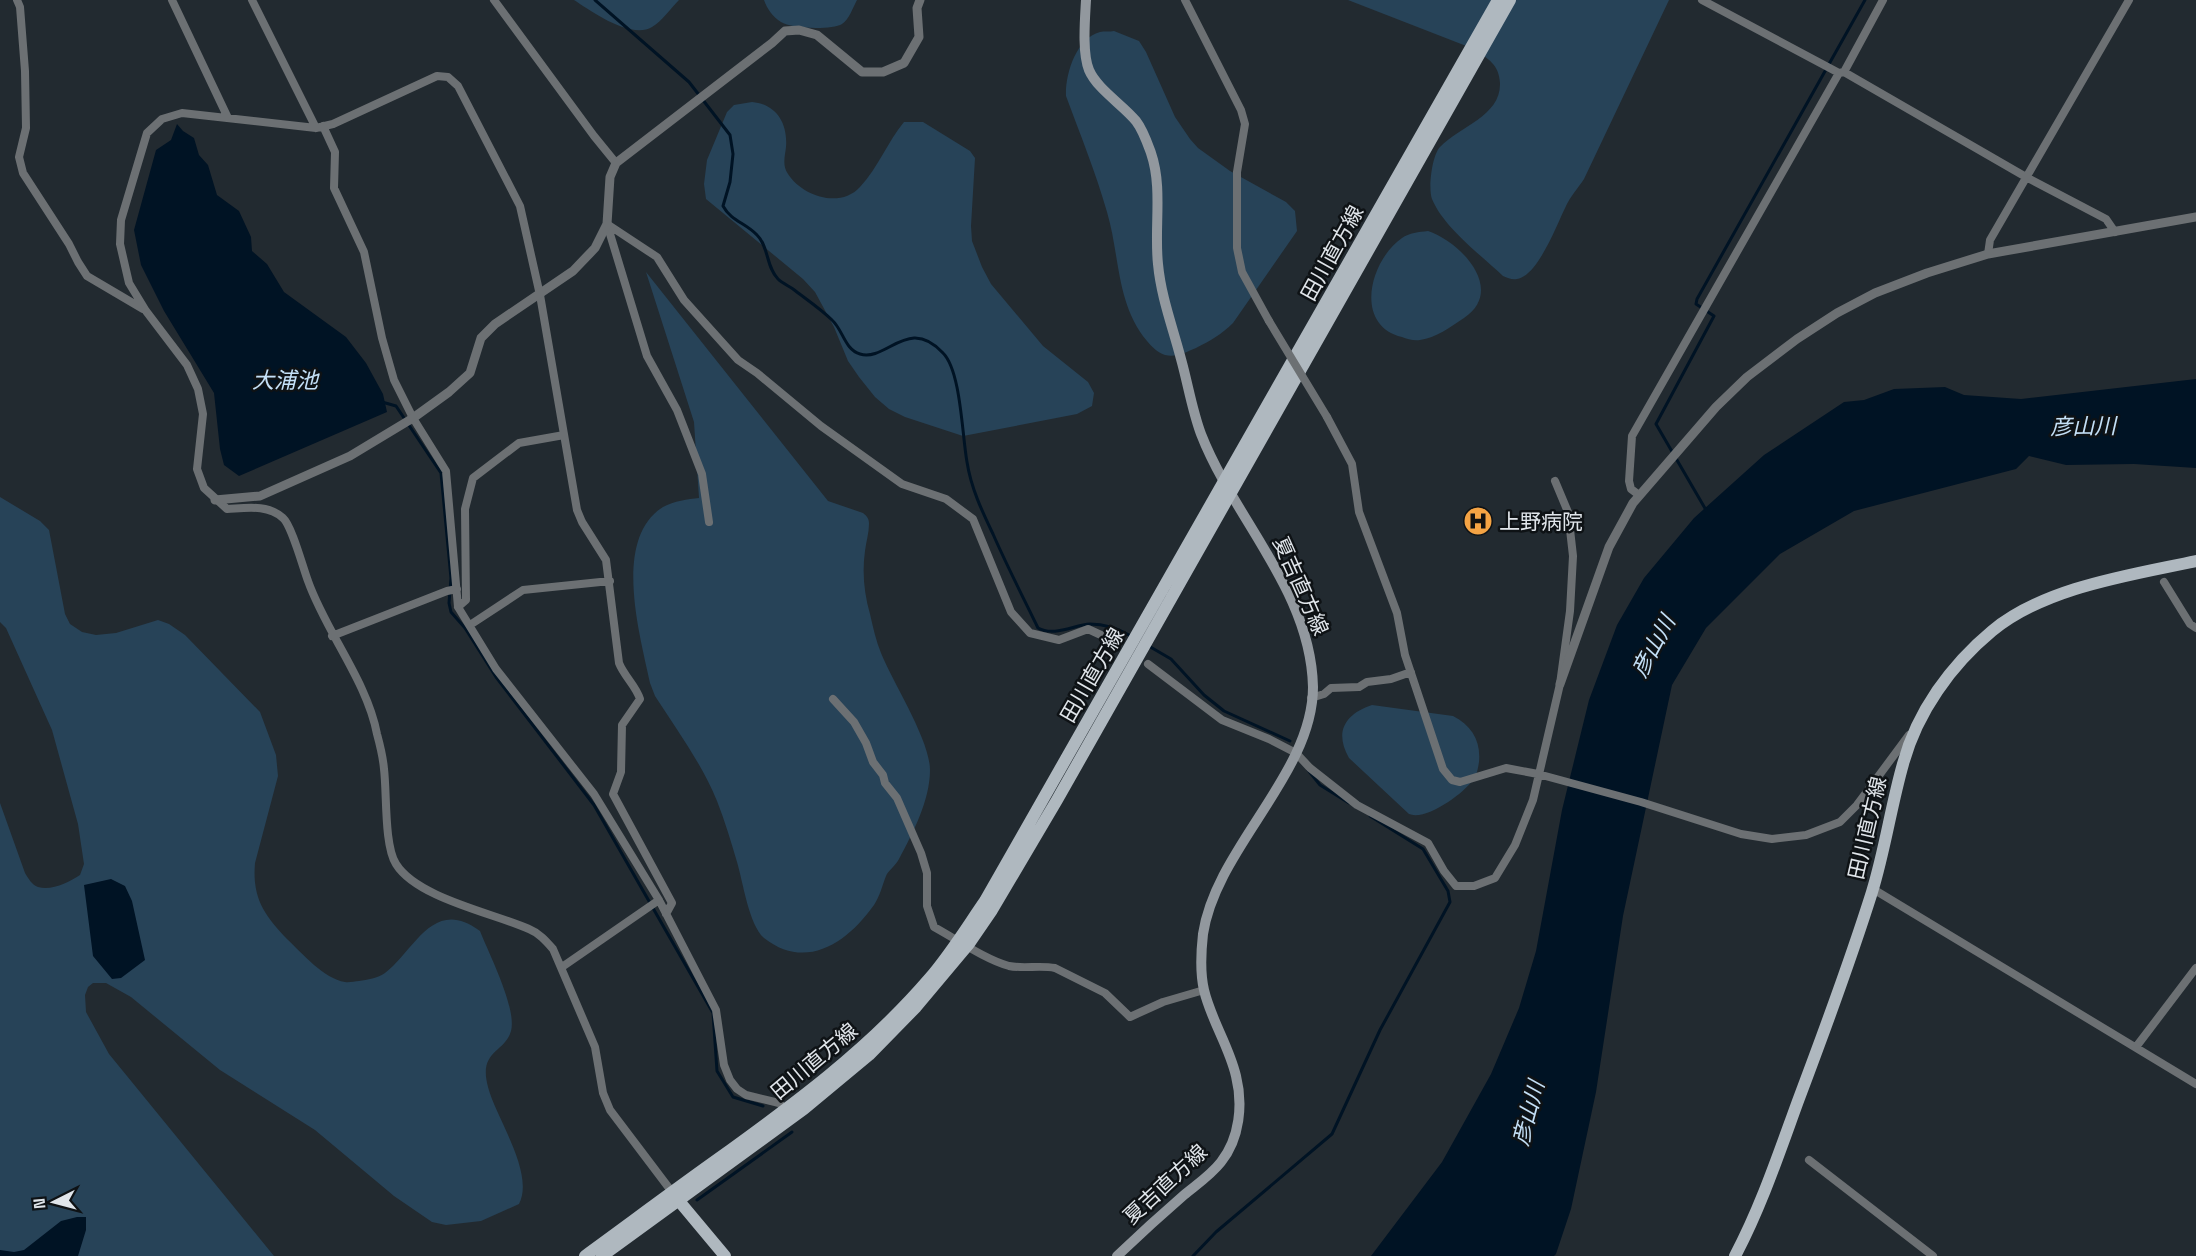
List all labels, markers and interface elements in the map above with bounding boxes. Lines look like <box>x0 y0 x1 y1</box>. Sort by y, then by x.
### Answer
street label: 田川直方線 <box>1295 201 1369 305</box>
water label: 大浦池 <box>252 366 320 394</box>
water label: 彦山川 <box>2050 411 2118 441</box>
hospital icon: 上野病院 <box>1462 505 1494 537</box>
place label: 上野病院 <box>1499 508 1583 535</box>
street label: 夏吉直方線 <box>1267 533 1335 639</box>
water label: 彦山川 <box>1625 609 1682 682</box>
street label: 田川直方線 <box>1054 623 1130 727</box>
street label: 田川直方線 <box>1842 774 1892 882</box>
street label: 田川直方線 <box>765 1017 863 1105</box>
water label: 彦山川 <box>1506 1076 1551 1149</box>
street label: 夏吉直方線 <box>1117 1138 1213 1230</box>
north arrow <box>24 1172 84 1232</box>
text: N <box>29 1197 51 1210</box>

